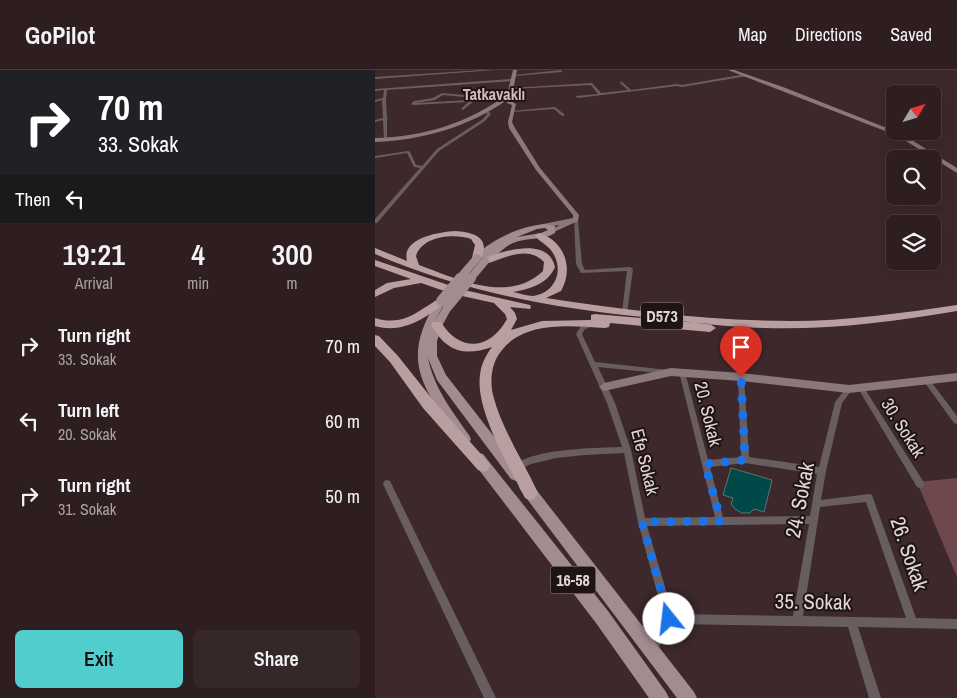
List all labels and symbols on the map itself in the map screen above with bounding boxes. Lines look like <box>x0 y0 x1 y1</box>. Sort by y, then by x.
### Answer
district label: Tatkavaklı <box>463 83 525 105</box>
north arrow <box>886 85 941 140</box>
road number: D573 <box>641 302 683 330</box>
pin <box>720 326 762 377</box>
street label: 20. Sokak <box>688 379 729 449</box>
street label: 30. Sokak <box>875 393 932 463</box>
street label: Efe Sokak <box>625 426 666 498</box>
street label: 24. Sokak <box>778 459 821 540</box>
street label: 26. Sokak <box>883 513 936 595</box>
road number: 16-58 <box>551 566 595 594</box>
street label: 35. Sokak <box>774 586 852 617</box>
position arrow <box>642 592 694 644</box>

